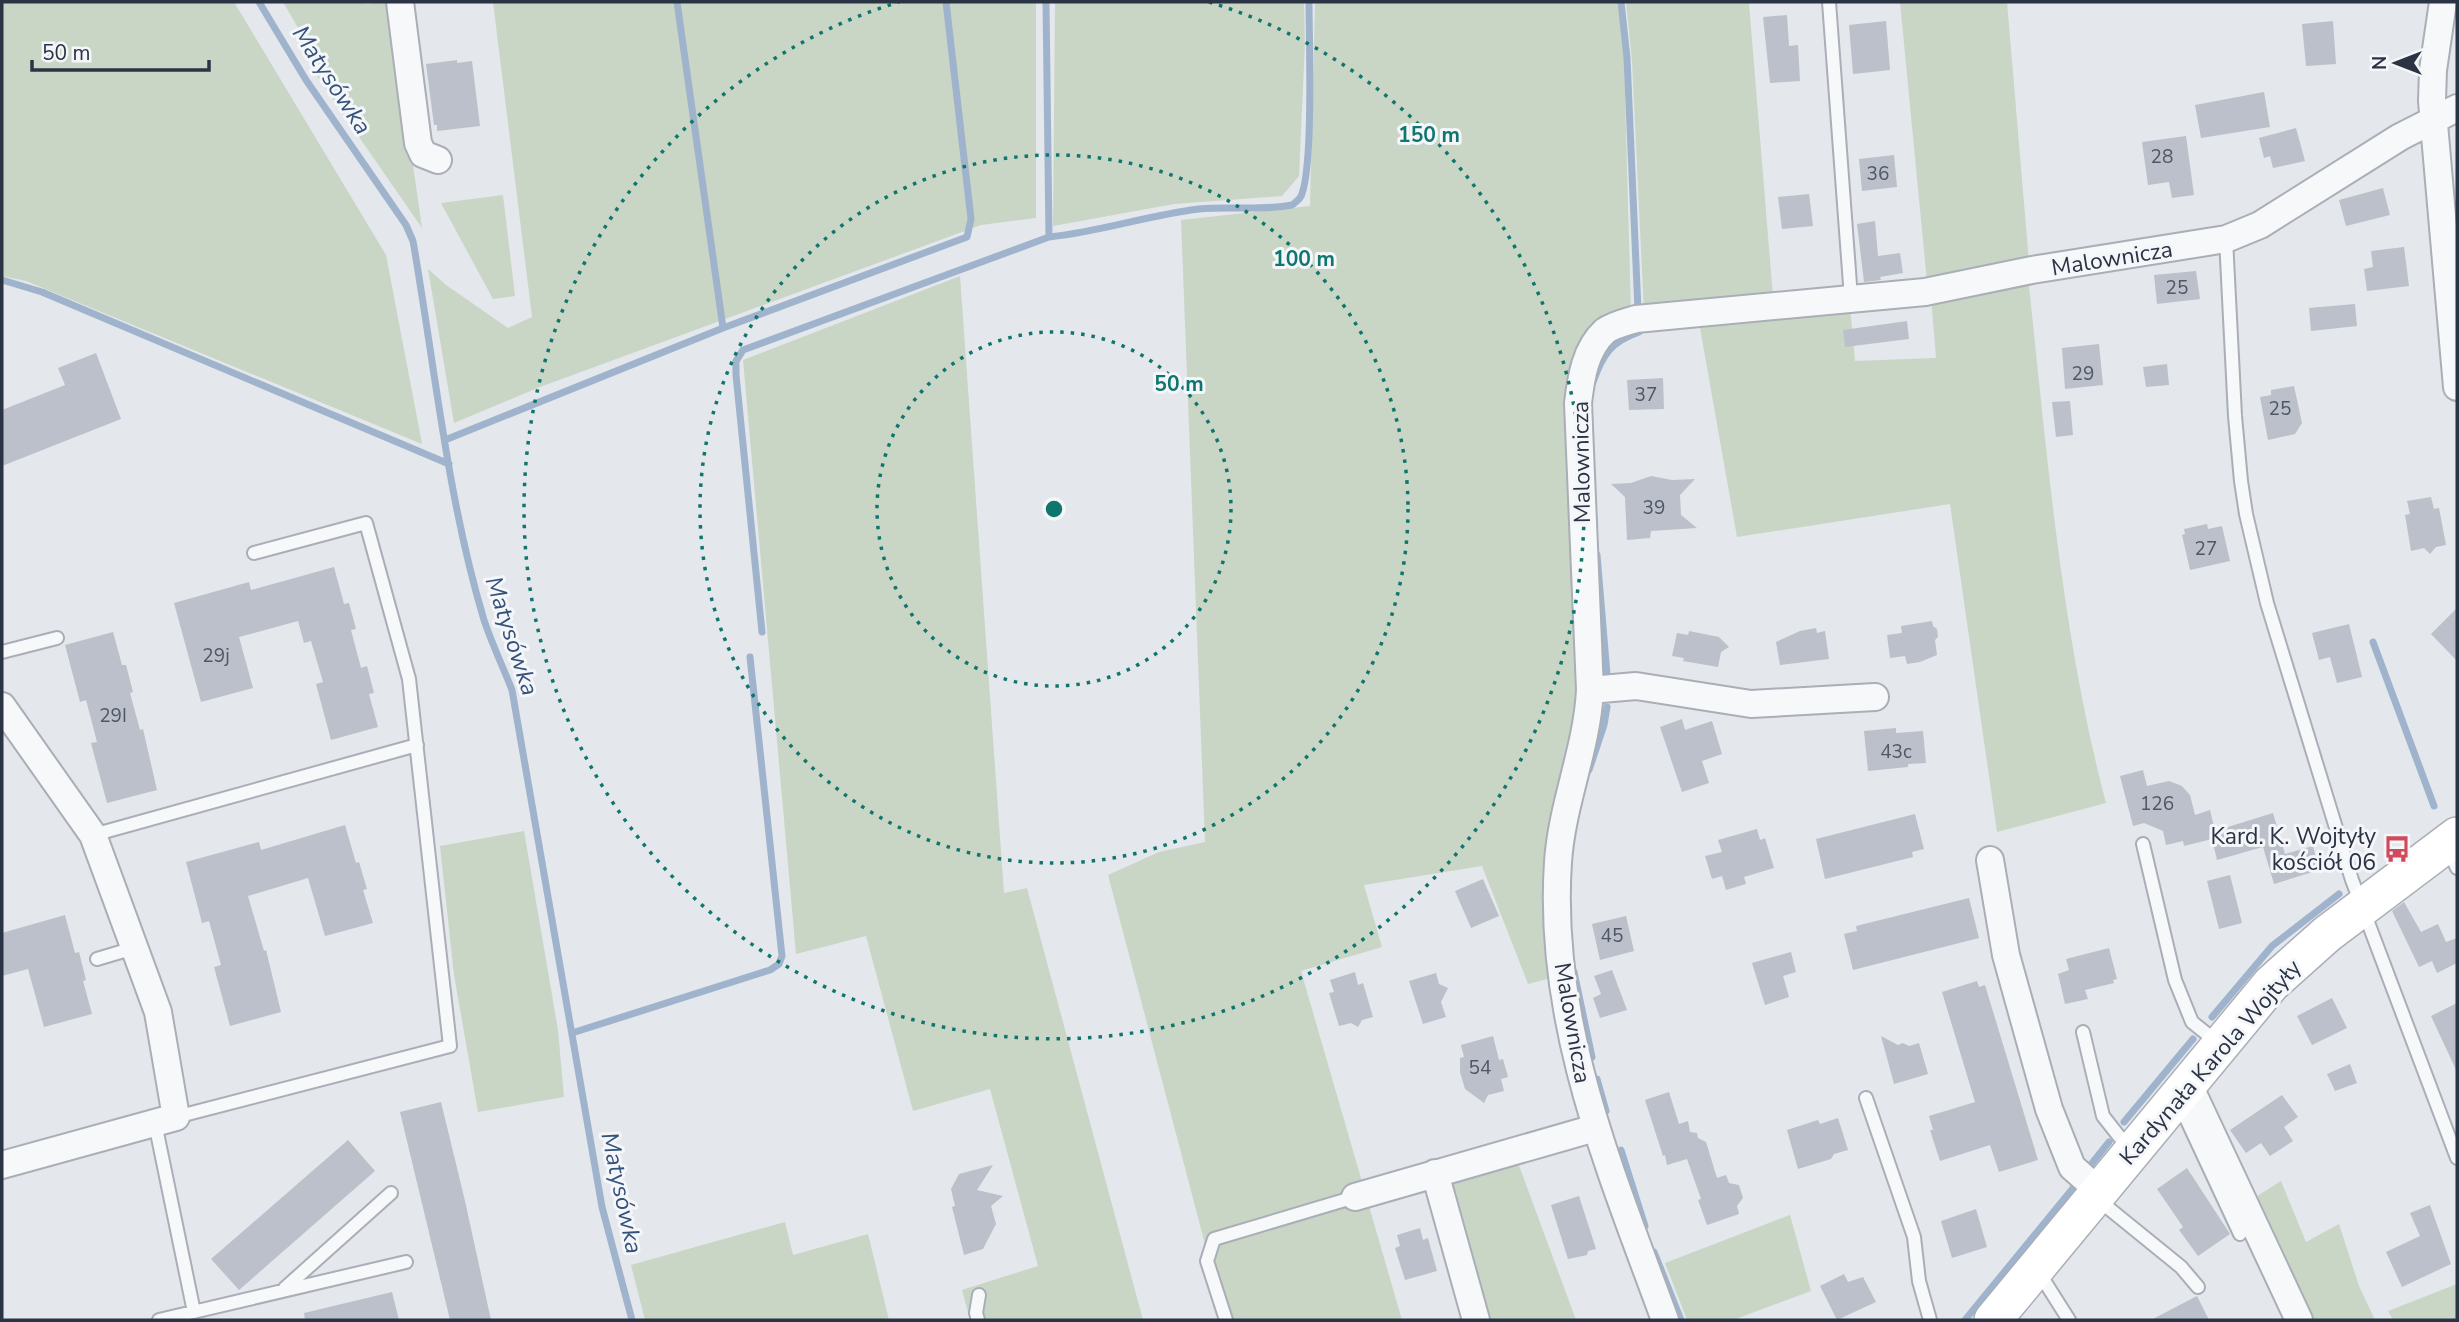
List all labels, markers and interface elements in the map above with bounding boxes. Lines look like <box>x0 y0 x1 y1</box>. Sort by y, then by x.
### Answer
water label: Matysówka <box>285 20 379 140</box>
scale bar <box>32 28 208 72</box>
north arrow <box>2361 28 2431 98</box>
text: 50 m <box>42 39 91 67</box>
text: N <box>2367 56 2393 70</box>
text: 150 m <box>1398 121 1460 149</box>
house number: 28 <box>2151 144 2173 170</box>
house number: 36 <box>1867 161 1889 187</box>
street label: Malownicza <box>2049 234 2175 283</box>
text: 100 m <box>1273 245 1335 273</box>
house number: 25 <box>2166 275 2188 301</box>
house number: 29 <box>2072 361 2094 387</box>
text: 50 m <box>1154 370 1204 398</box>
house number: 37 <box>1635 382 1657 408</box>
house number: 25 <box>2269 396 2291 422</box>
street label: Malownicza <box>1565 401 1598 523</box>
house number: 39 <box>1643 495 1665 521</box>
centre of rings <box>1042 497 1066 521</box>
house number: 27 <box>2195 536 2217 562</box>
water label: Matysówka <box>478 572 546 700</box>
house number: 29j <box>202 643 230 669</box>
house number: 29I <box>99 703 127 729</box>
house number: 43c <box>1880 739 1912 765</box>
house number: 126 <box>2140 791 2174 817</box>
place label: Kard. K. Wojtyły kościół 06 <box>2210 821 2376 878</box>
bus stop icon: Kard. K. Wojtyły kościół 06 <box>2382 834 2412 864</box>
house number: 45 <box>1601 923 1623 949</box>
street label: Kardynała Karola Wojtyły <box>2112 953 2308 1172</box>
street label: Malownicza <box>1547 960 1598 1086</box>
house number: 54 <box>1469 1055 1491 1081</box>
water label: Matysówka <box>594 1129 650 1257</box>

